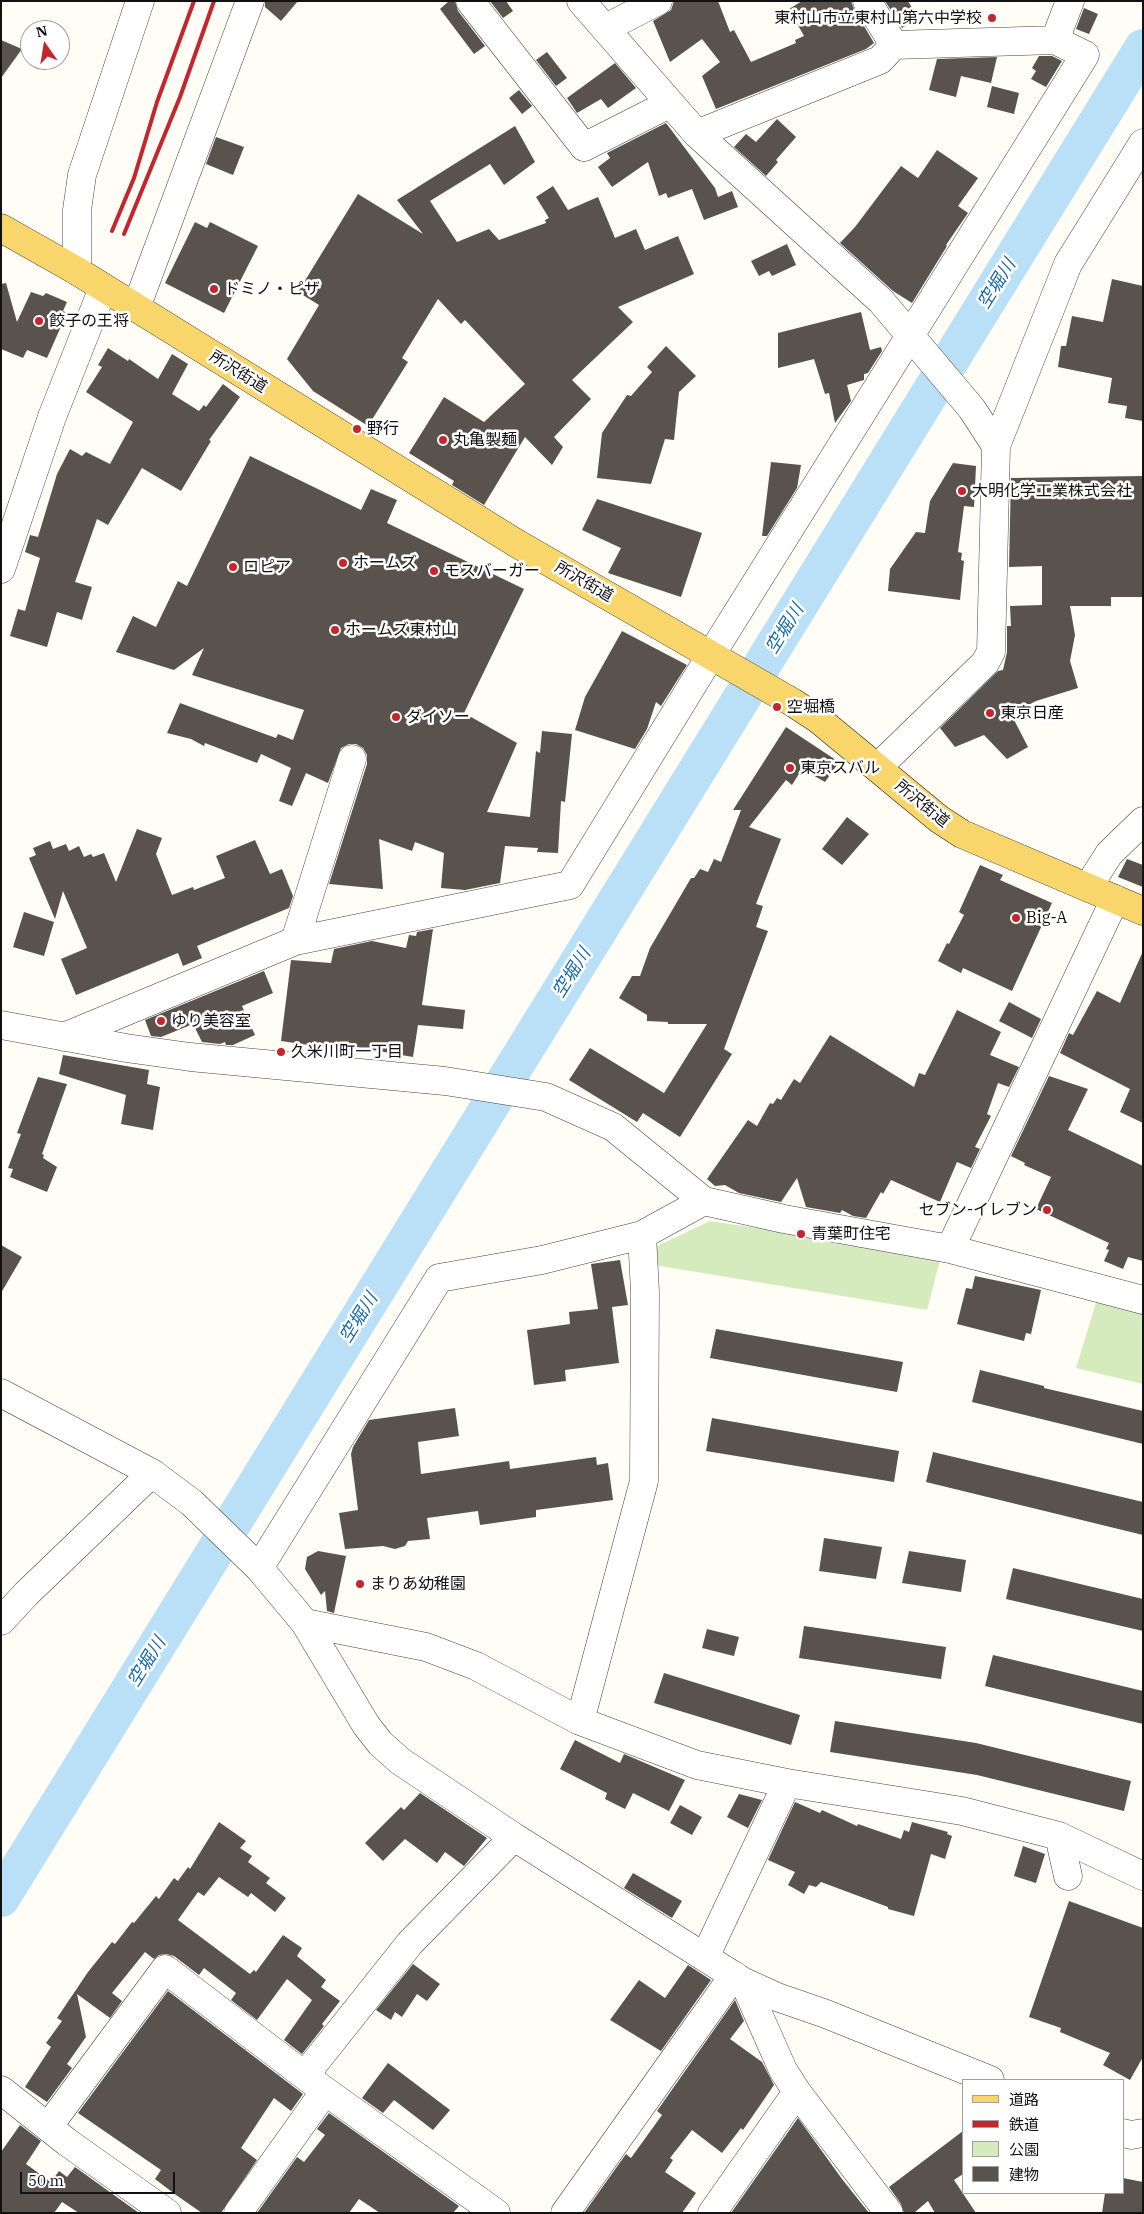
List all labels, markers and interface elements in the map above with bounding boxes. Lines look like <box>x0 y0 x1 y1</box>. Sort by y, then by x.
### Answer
place label: 東村山市立東村山第六中学校 <box>774 8 982 28</box>
marker: 東村山市立東村山第六中学校 <box>986 12 998 24</box>
north arrow <box>20 20 70 70</box>
text: N <box>34 21 49 41</box>
water label: 空堀川 <box>974 255 1020 313</box>
place label: ドミノ・ピザ <box>224 279 320 299</box>
marker: ドミノ・ピザ <box>208 283 220 295</box>
place label: 餃子の王将 <box>49 311 129 331</box>
marker: 餃子の王将 <box>33 315 45 327</box>
street label: 所沢街道 <box>206 347 270 397</box>
place label: 野行 <box>367 419 399 439</box>
marker: 野行 <box>351 423 363 435</box>
place label: 丸亀製麺 <box>453 430 517 450</box>
marker: 丸亀製麺 <box>437 434 449 446</box>
place label: 大明化学工業株式会社 <box>972 481 1132 501</box>
marker: 大明化学工業株式会社 <box>956 485 968 497</box>
place label: ホームズ <box>353 553 417 573</box>
place label: ロピア <box>243 557 291 577</box>
marker: ホームズ <box>337 557 349 569</box>
street label: 所沢街道 <box>551 558 617 606</box>
marker: ロピア <box>227 561 239 573</box>
place label: モスバーガー <box>444 561 540 581</box>
marker: モスバーガー <box>428 565 440 577</box>
water label: 空堀川 <box>762 600 808 658</box>
place label: ホームズ東村山 <box>345 620 457 640</box>
marker: ホームズ東村山 <box>329 624 341 636</box>
place label: 空堀橋 <box>787 697 835 717</box>
marker: 空堀橋 <box>771 701 783 713</box>
place label: 東京日産 <box>1000 703 1064 723</box>
place label: ダイソー <box>406 707 470 727</box>
marker: 東京日産 <box>984 707 996 719</box>
marker: ダイソー <box>390 711 402 723</box>
place label: 東京スバル <box>800 758 880 778</box>
marker: 東京スバル <box>784 762 796 774</box>
street label: 所沢街道 <box>891 776 953 832</box>
place label: Big-A <box>1026 908 1067 928</box>
marker: Big-A <box>1010 912 1022 924</box>
water label: 空堀川 <box>549 944 595 1002</box>
place label: ゆり美容室 <box>171 1011 251 1031</box>
marker: ゆり美容室 <box>155 1015 167 1027</box>
place label: 久米川町一丁目 <box>291 1042 403 1062</box>
marker: 久米川町一丁目 <box>275 1046 287 1058</box>
place label: セブン-イレブン <box>919 1200 1037 1220</box>
marker: セブン-イレブン <box>1041 1204 1053 1216</box>
place label: 青葉町住宅 <box>811 1224 891 1244</box>
marker: 青葉町住宅 <box>795 1228 807 1240</box>
water label: 空堀川 <box>336 1289 382 1347</box>
place label: まりあ幼稚園 <box>370 1574 466 1594</box>
marker: まりあ幼稚園 <box>354 1578 366 1590</box>
water label: 空堀川 <box>124 1633 170 1691</box>
legend <box>962 2079 1124 2194</box>
text: 道路 <box>1009 2090 1039 2109</box>
text: 鉄道 <box>1009 2115 1039 2134</box>
text: 公園 <box>1009 2140 1039 2159</box>
scale bar <box>22 2162 178 2194</box>
text: 建物 <box>1009 2165 1039 2184</box>
text: 50 m <box>28 2171 64 2190</box>

